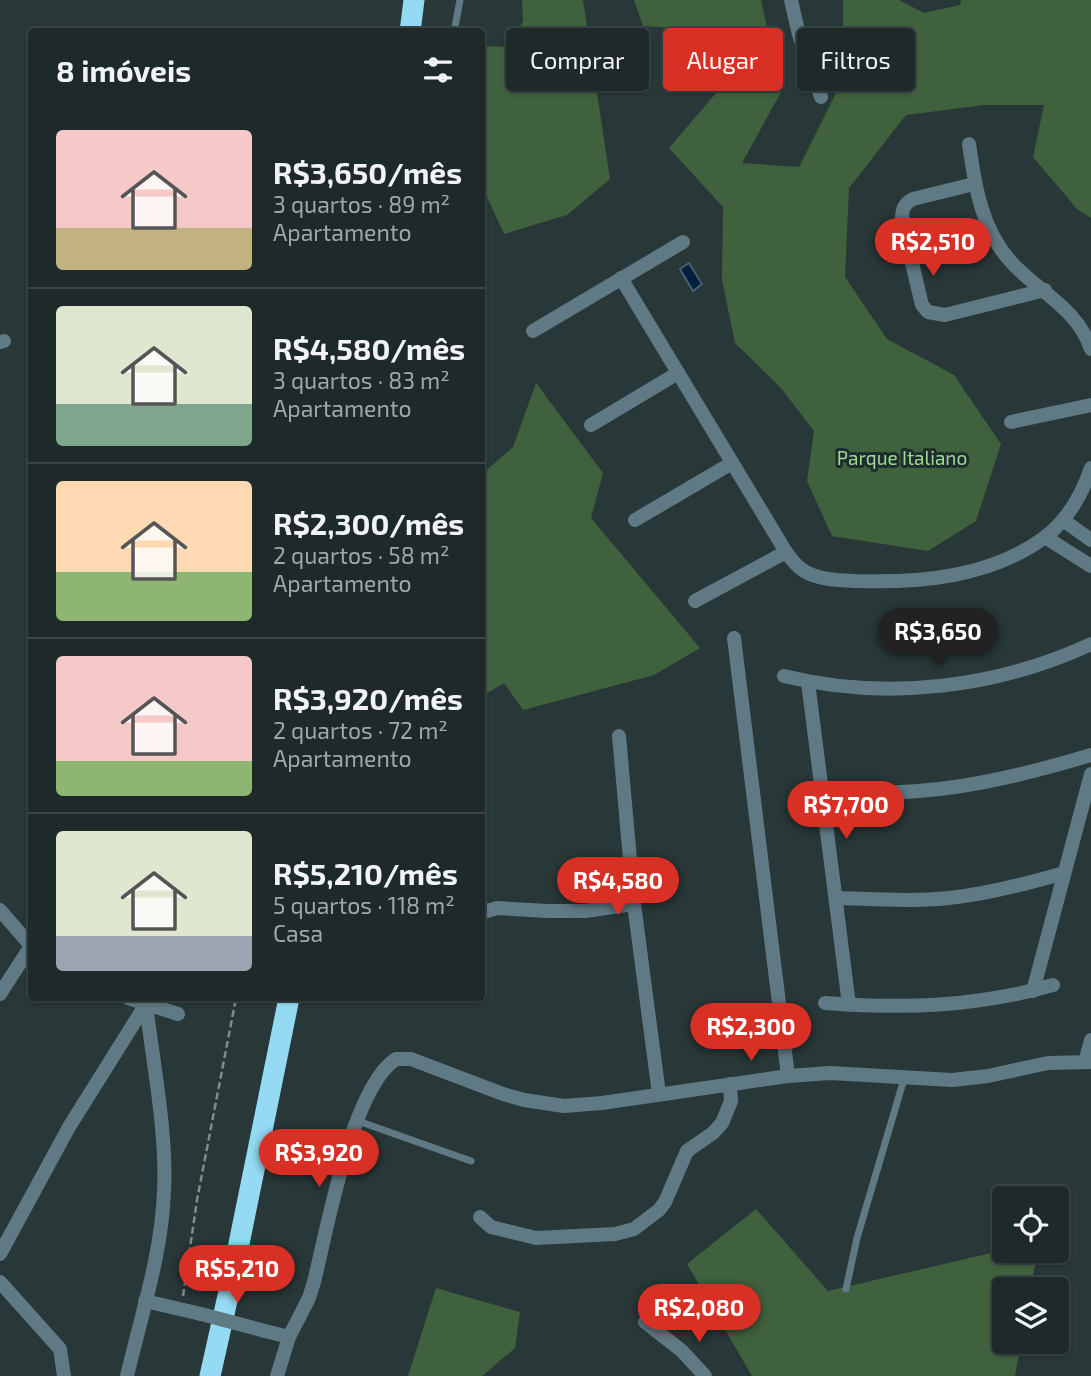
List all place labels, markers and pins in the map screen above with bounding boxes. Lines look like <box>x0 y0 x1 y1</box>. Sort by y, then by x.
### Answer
pin: R$2,510 <box>868 218 998 278</box>
pin: R$3,650 <box>873 608 1003 668</box>
pin: R$7,700 <box>781 782 911 841</box>
pin: R$4,580 <box>553 858 683 917</box>
pin: R$2,300 <box>686 1004 816 1063</box>
pin: R$3,920 <box>254 1130 384 1189</box>
pin: R$5,210 <box>172 1246 302 1305</box>
pin: R$2,080 <box>634 1284 764 1344</box>

